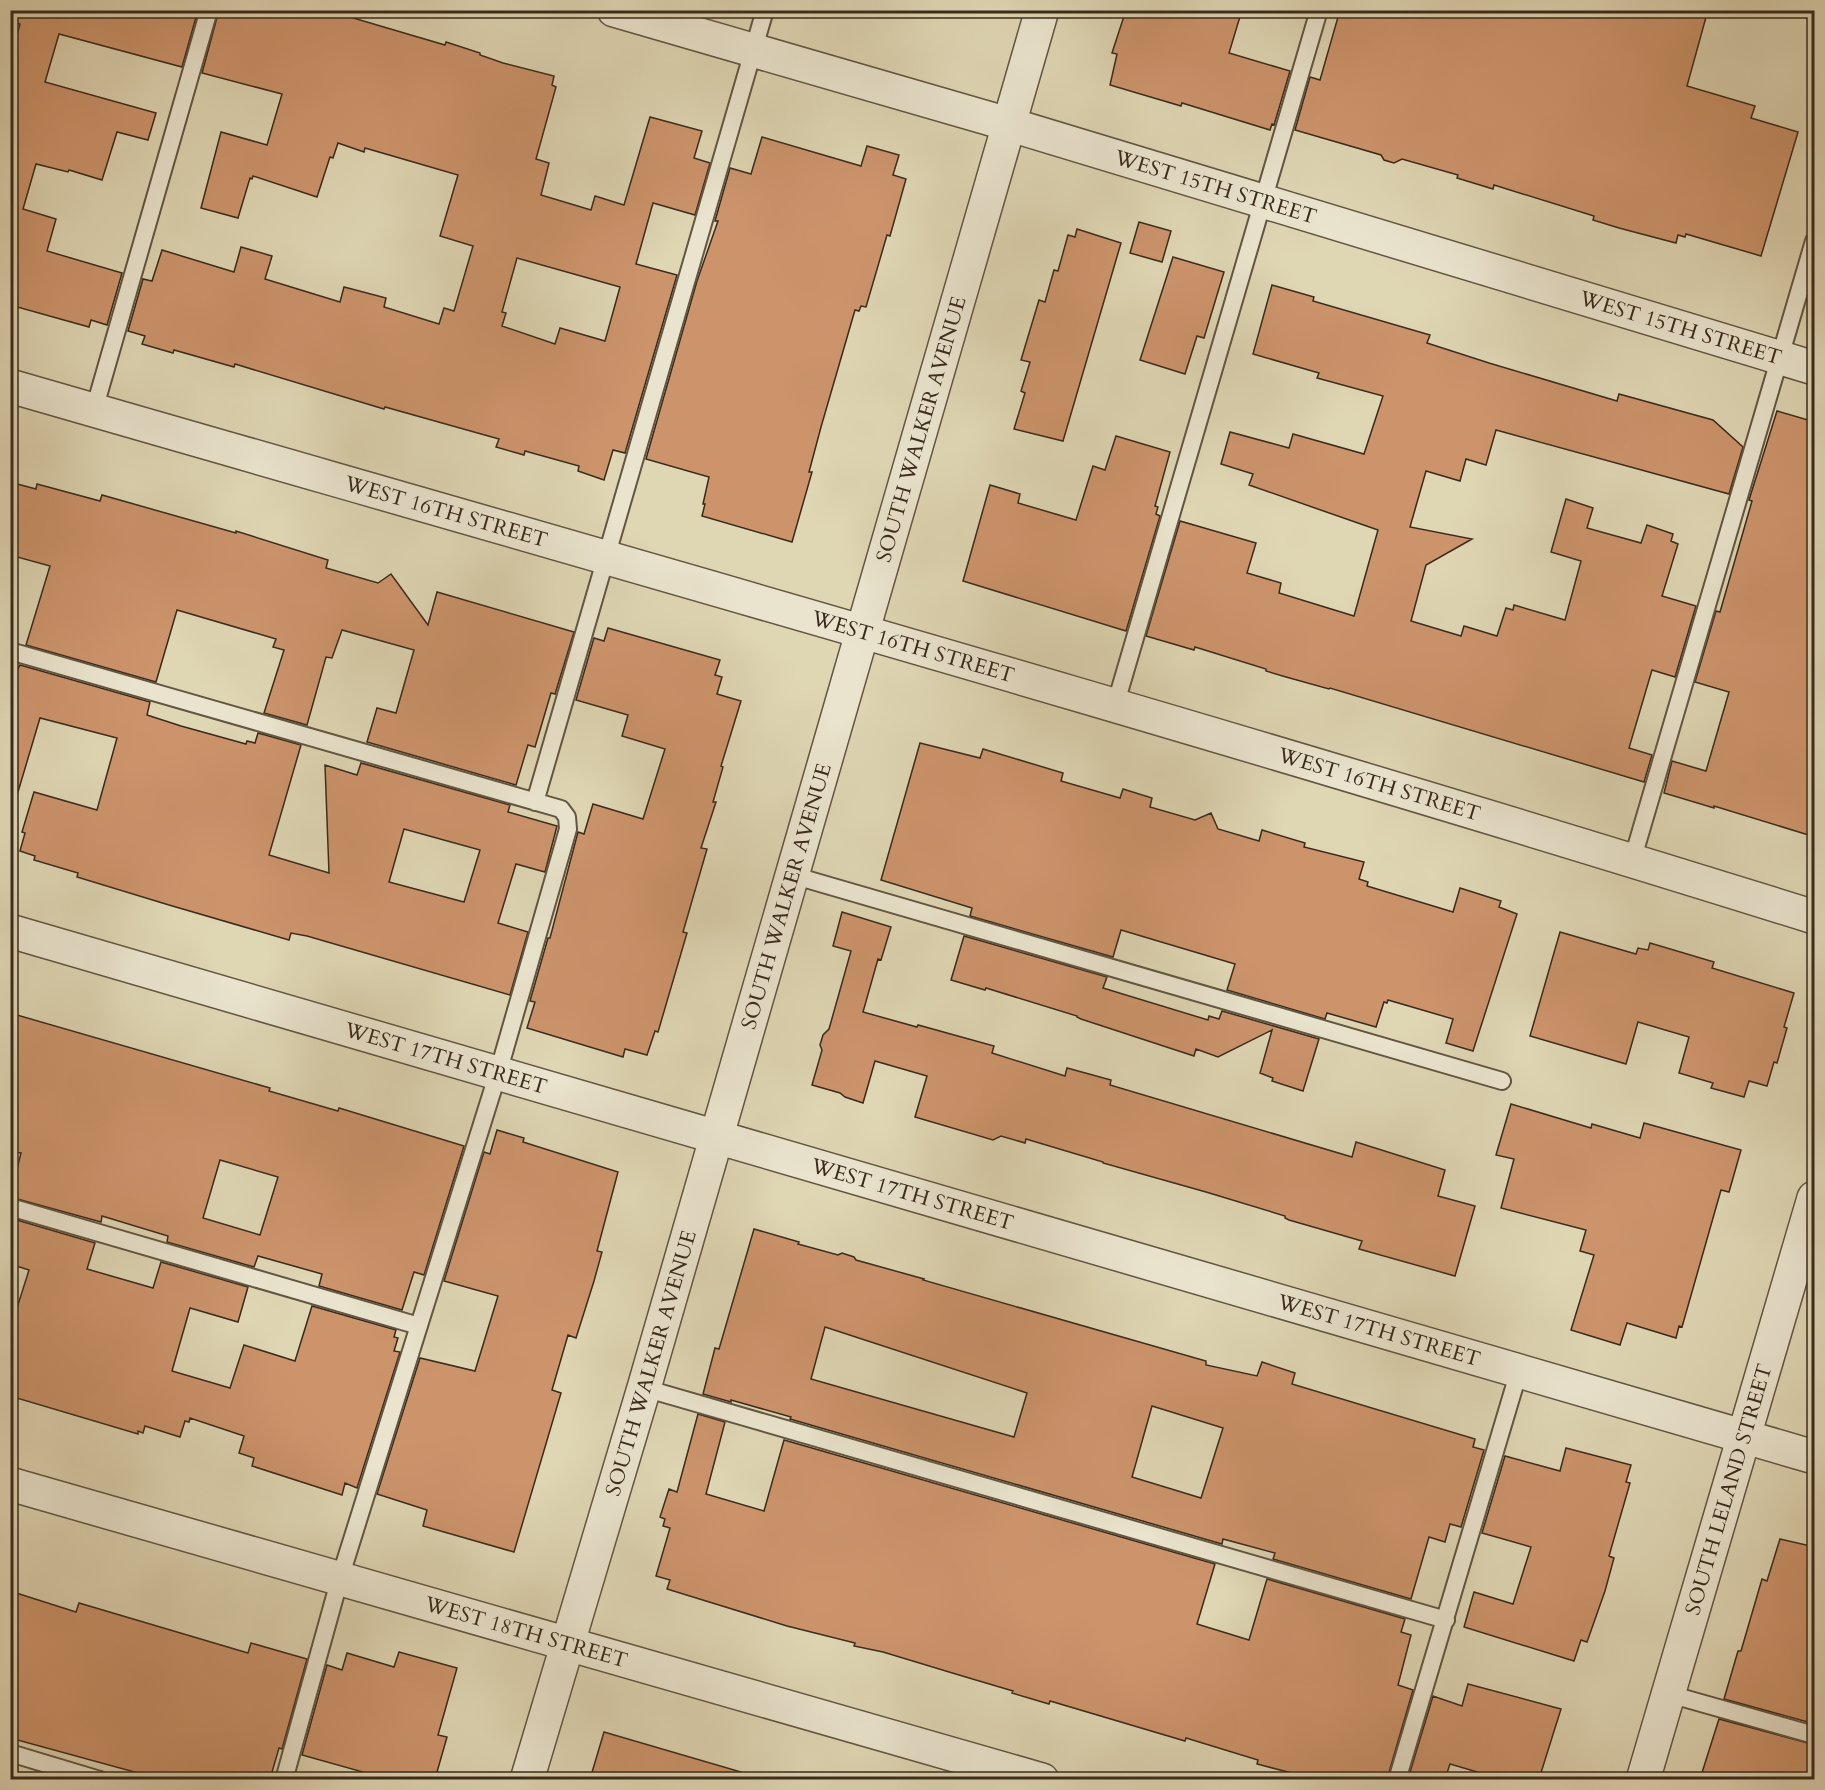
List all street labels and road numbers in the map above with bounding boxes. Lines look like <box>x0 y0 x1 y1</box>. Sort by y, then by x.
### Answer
street label: WEST 15TH STREET <box>1110 143 1320 232</box>
street label: WEST 15TH STREET <box>1575 284 1785 372</box>
street label: SOUTH WALKER AVENUE <box>869 293 974 566</box>
street label: WEST 16TH STREET <box>340 469 551 555</box>
street label: WEST 16TH STREET <box>807 603 1018 690</box>
street label: WEST 16TH STREET <box>1274 740 1484 829</box>
street label: SOUTH WALKER AVENUE <box>734 760 839 1033</box>
street label: WEST 17TH STREET <box>340 1015 550 1102</box>
street label: WEST 17TH STREET <box>807 1151 1017 1238</box>
street label: SOUTH WALKER AVENUE <box>599 1227 704 1499</box>
street label: WEST 17TH STREET <box>1273 1287 1484 1374</box>
street label: SOUTH LELAND STREET <box>1678 1360 1779 1618</box>
street label: WEST 18TH STREET <box>420 1589 631 1675</box>

